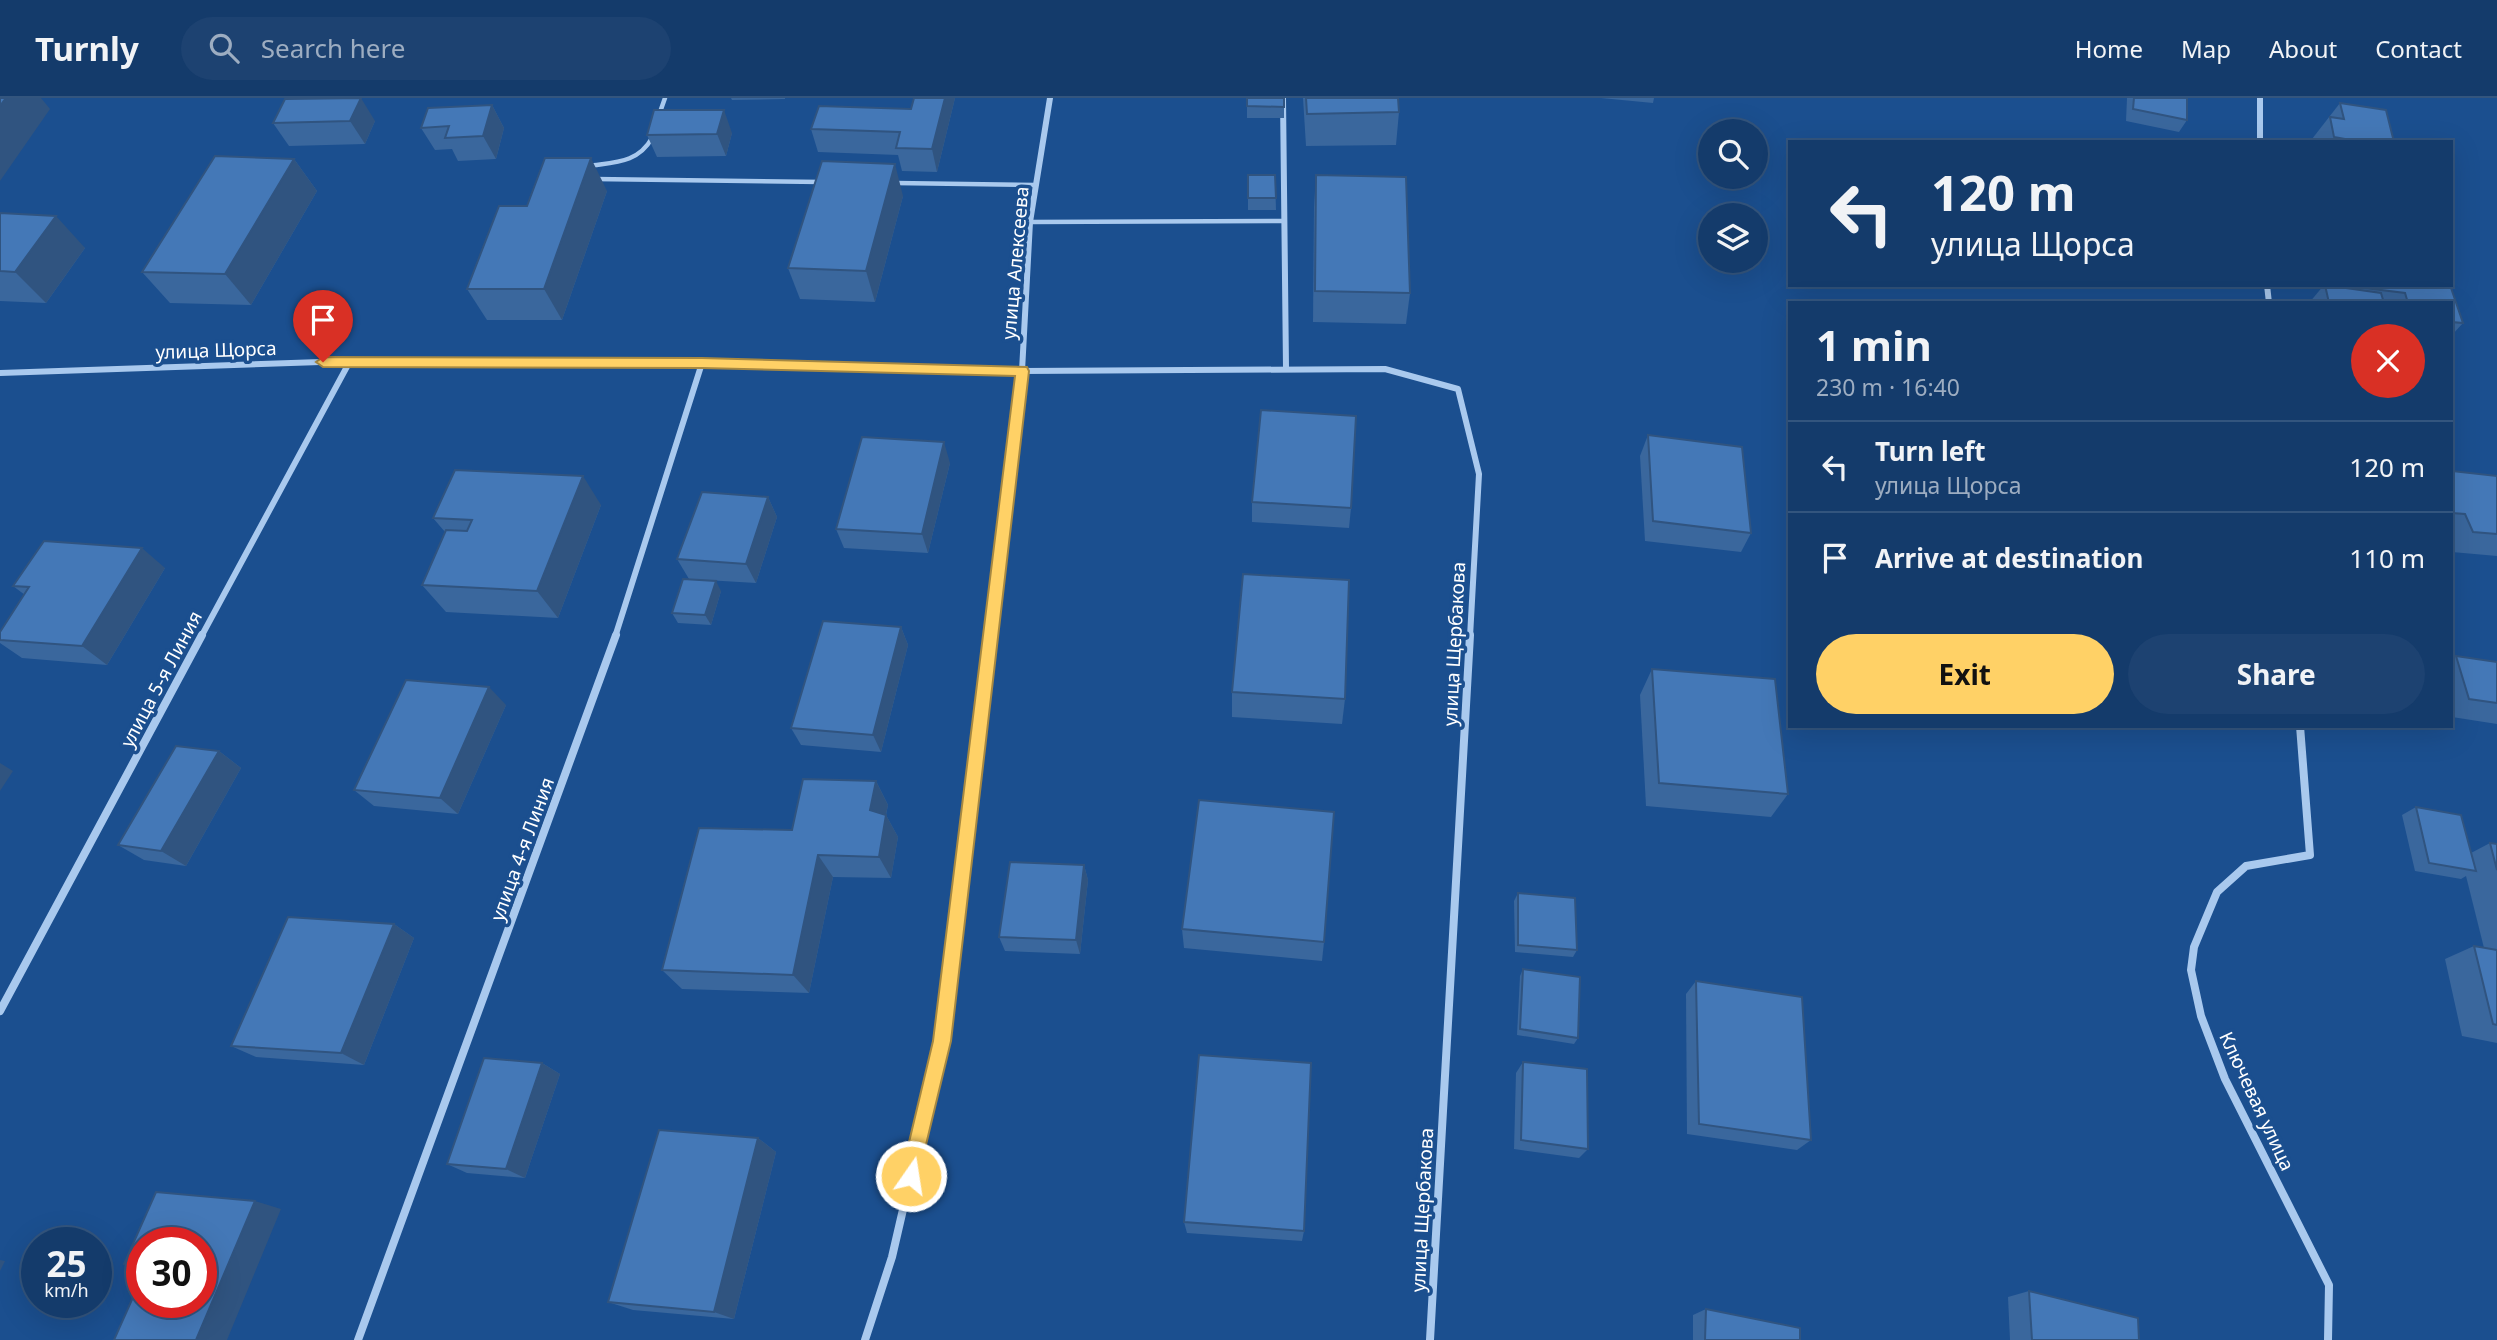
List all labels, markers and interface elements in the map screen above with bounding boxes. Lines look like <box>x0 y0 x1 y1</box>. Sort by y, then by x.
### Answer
search box <box>181 17 671 80</box>
text: Turnly <box>35 26 139 71</box>
icon: search <box>205 29 243 67</box>
text: Search here <box>261 30 405 66</box>
text: Home <box>2075 32 2143 65</box>
text: Map <box>2181 32 2231 65</box>
text: About <box>2269 32 2337 65</box>
text: Contact <box>2375 32 2462 65</box>
map controls <box>1698 119 1768 273</box>
button: search <box>1698 119 1768 189</box>
text: 120 m <box>1931 159 2076 225</box>
icon: left <box>1816 168 1907 259</box>
street label: улица Алексеева <box>995 185 1035 341</box>
button: layers <box>1698 203 1768 273</box>
text: улица Щорса <box>1931 222 2135 265</box>
pin <box>293 290 353 362</box>
icon: arrive <box>304 301 342 339</box>
text: 1 min <box>1816 316 1932 373</box>
button: close <box>2351 324 2425 398</box>
street label: улица Щорса <box>155 335 277 365</box>
text: 230 m · 16:40 <box>1816 371 1960 403</box>
text: Turn left <box>1875 433 1986 469</box>
icon: left <box>1816 448 1854 486</box>
text: 120 m <box>2349 449 2425 485</box>
text: улица Щорса <box>1875 469 2022 501</box>
icon: arrive <box>1816 539 1854 577</box>
text: Arrive at destination <box>1875 540 2144 576</box>
text: 110 m <box>2349 540 2425 576</box>
street label: улица Щербакова <box>1437 561 1471 727</box>
street label: улица 5-я Линия <box>114 606 208 752</box>
button: Exit <box>1816 634 2114 714</box>
button: Share <box>2128 634 2425 714</box>
street label: улица 4-я Линия <box>484 774 560 924</box>
street label: Ключевая улица <box>2213 1027 2301 1175</box>
street label: улица Щербакова <box>1405 1127 1439 1293</box>
position arrow <box>874 1139 948 1213</box>
speed limit sign: 30 <box>126 1227 217 1318</box>
text: 25 <box>46 1240 87 1287</box>
text: km/h <box>44 1278 89 1302</box>

